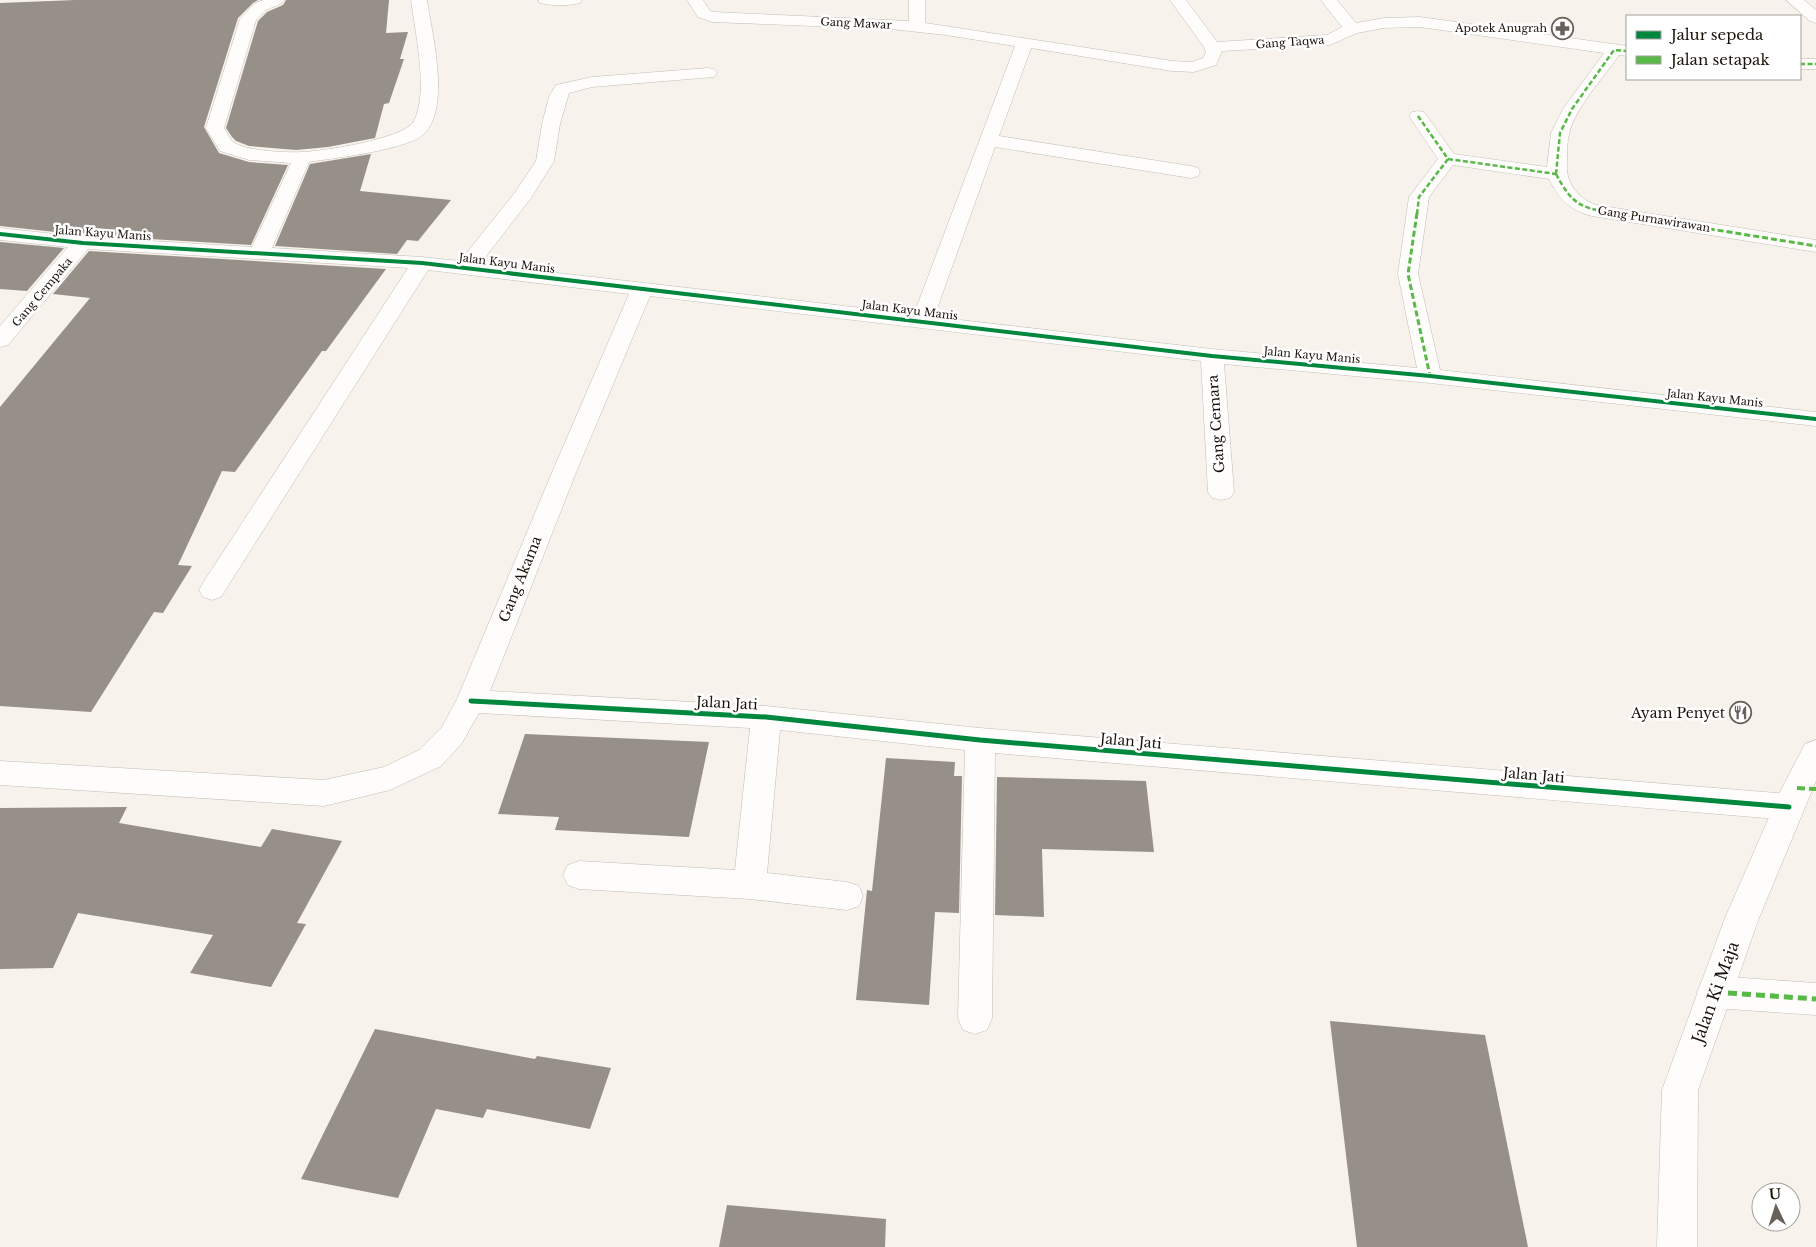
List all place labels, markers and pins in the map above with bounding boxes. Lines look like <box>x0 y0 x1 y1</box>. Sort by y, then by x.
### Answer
pharmacy icon: Apotek Anugrah <box>1551 16 1575 40</box>
place label: Apotek Anugrah <box>1454 21 1547 35</box>
restaurant icon: Ayam Penyet <box>1729 701 1753 725</box>
place label: Ayam Penyet <box>1630 704 1726 722</box>

